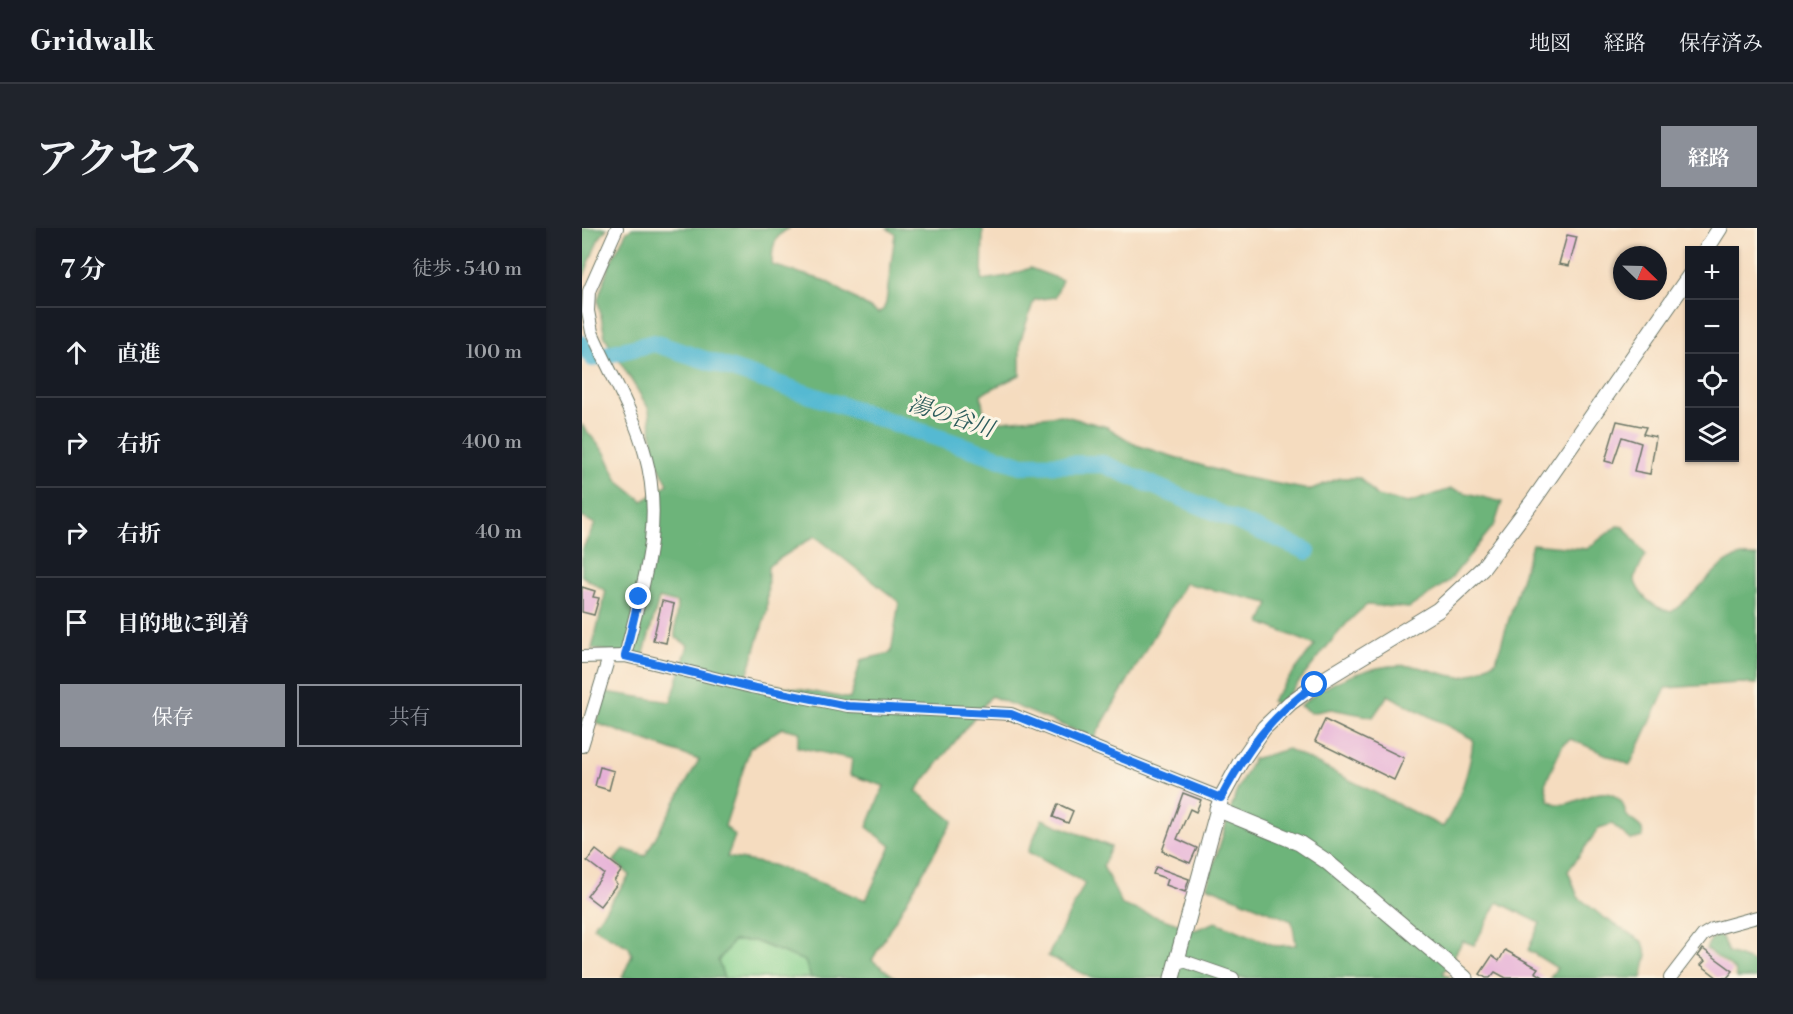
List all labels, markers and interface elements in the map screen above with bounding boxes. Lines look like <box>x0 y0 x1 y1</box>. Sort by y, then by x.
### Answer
text: Gridwalk <box>30 24 154 59</box>
text: 地図 <box>1529 31 1571 57</box>
text: 経路 <box>1604 31 1646 57</box>
text: 保存済み <box>1679 31 1763 57</box>
button: 経路 <box>1661 126 1757 187</box>
text: アクセス <box>36 134 203 187</box>
north arrow <box>1613 246 1667 300</box>
map controls <box>1685 246 1739 462</box>
button: + <box>1685 246 1739 300</box>
text: 7 分 <box>60 254 106 286</box>
text: 徒歩 · 540 m <box>412 257 522 282</box>
button: − <box>1685 300 1739 354</box>
icon: ahead <box>60 336 93 369</box>
text: 100 m <box>466 340 522 365</box>
text: 直進 <box>117 341 161 368</box>
button: locate <box>1685 354 1739 408</box>
water label: 湯の谷川 <box>905 391 999 444</box>
button: layers <box>1685 408 1739 462</box>
icon: right <box>60 426 93 459</box>
text: 400 m <box>462 430 522 455</box>
text: 右折 <box>117 431 161 458</box>
icon: right <box>60 516 93 549</box>
text: 40 m <box>475 520 522 545</box>
text: 右折 <box>117 521 161 548</box>
route end <box>625 583 651 609</box>
icon: arrive <box>60 606 93 639</box>
text: 目的地に到着 <box>117 611 249 638</box>
route start <box>1301 671 1327 697</box>
button: 保存 <box>60 684 285 747</box>
button: 共有 <box>297 684 522 747</box>

